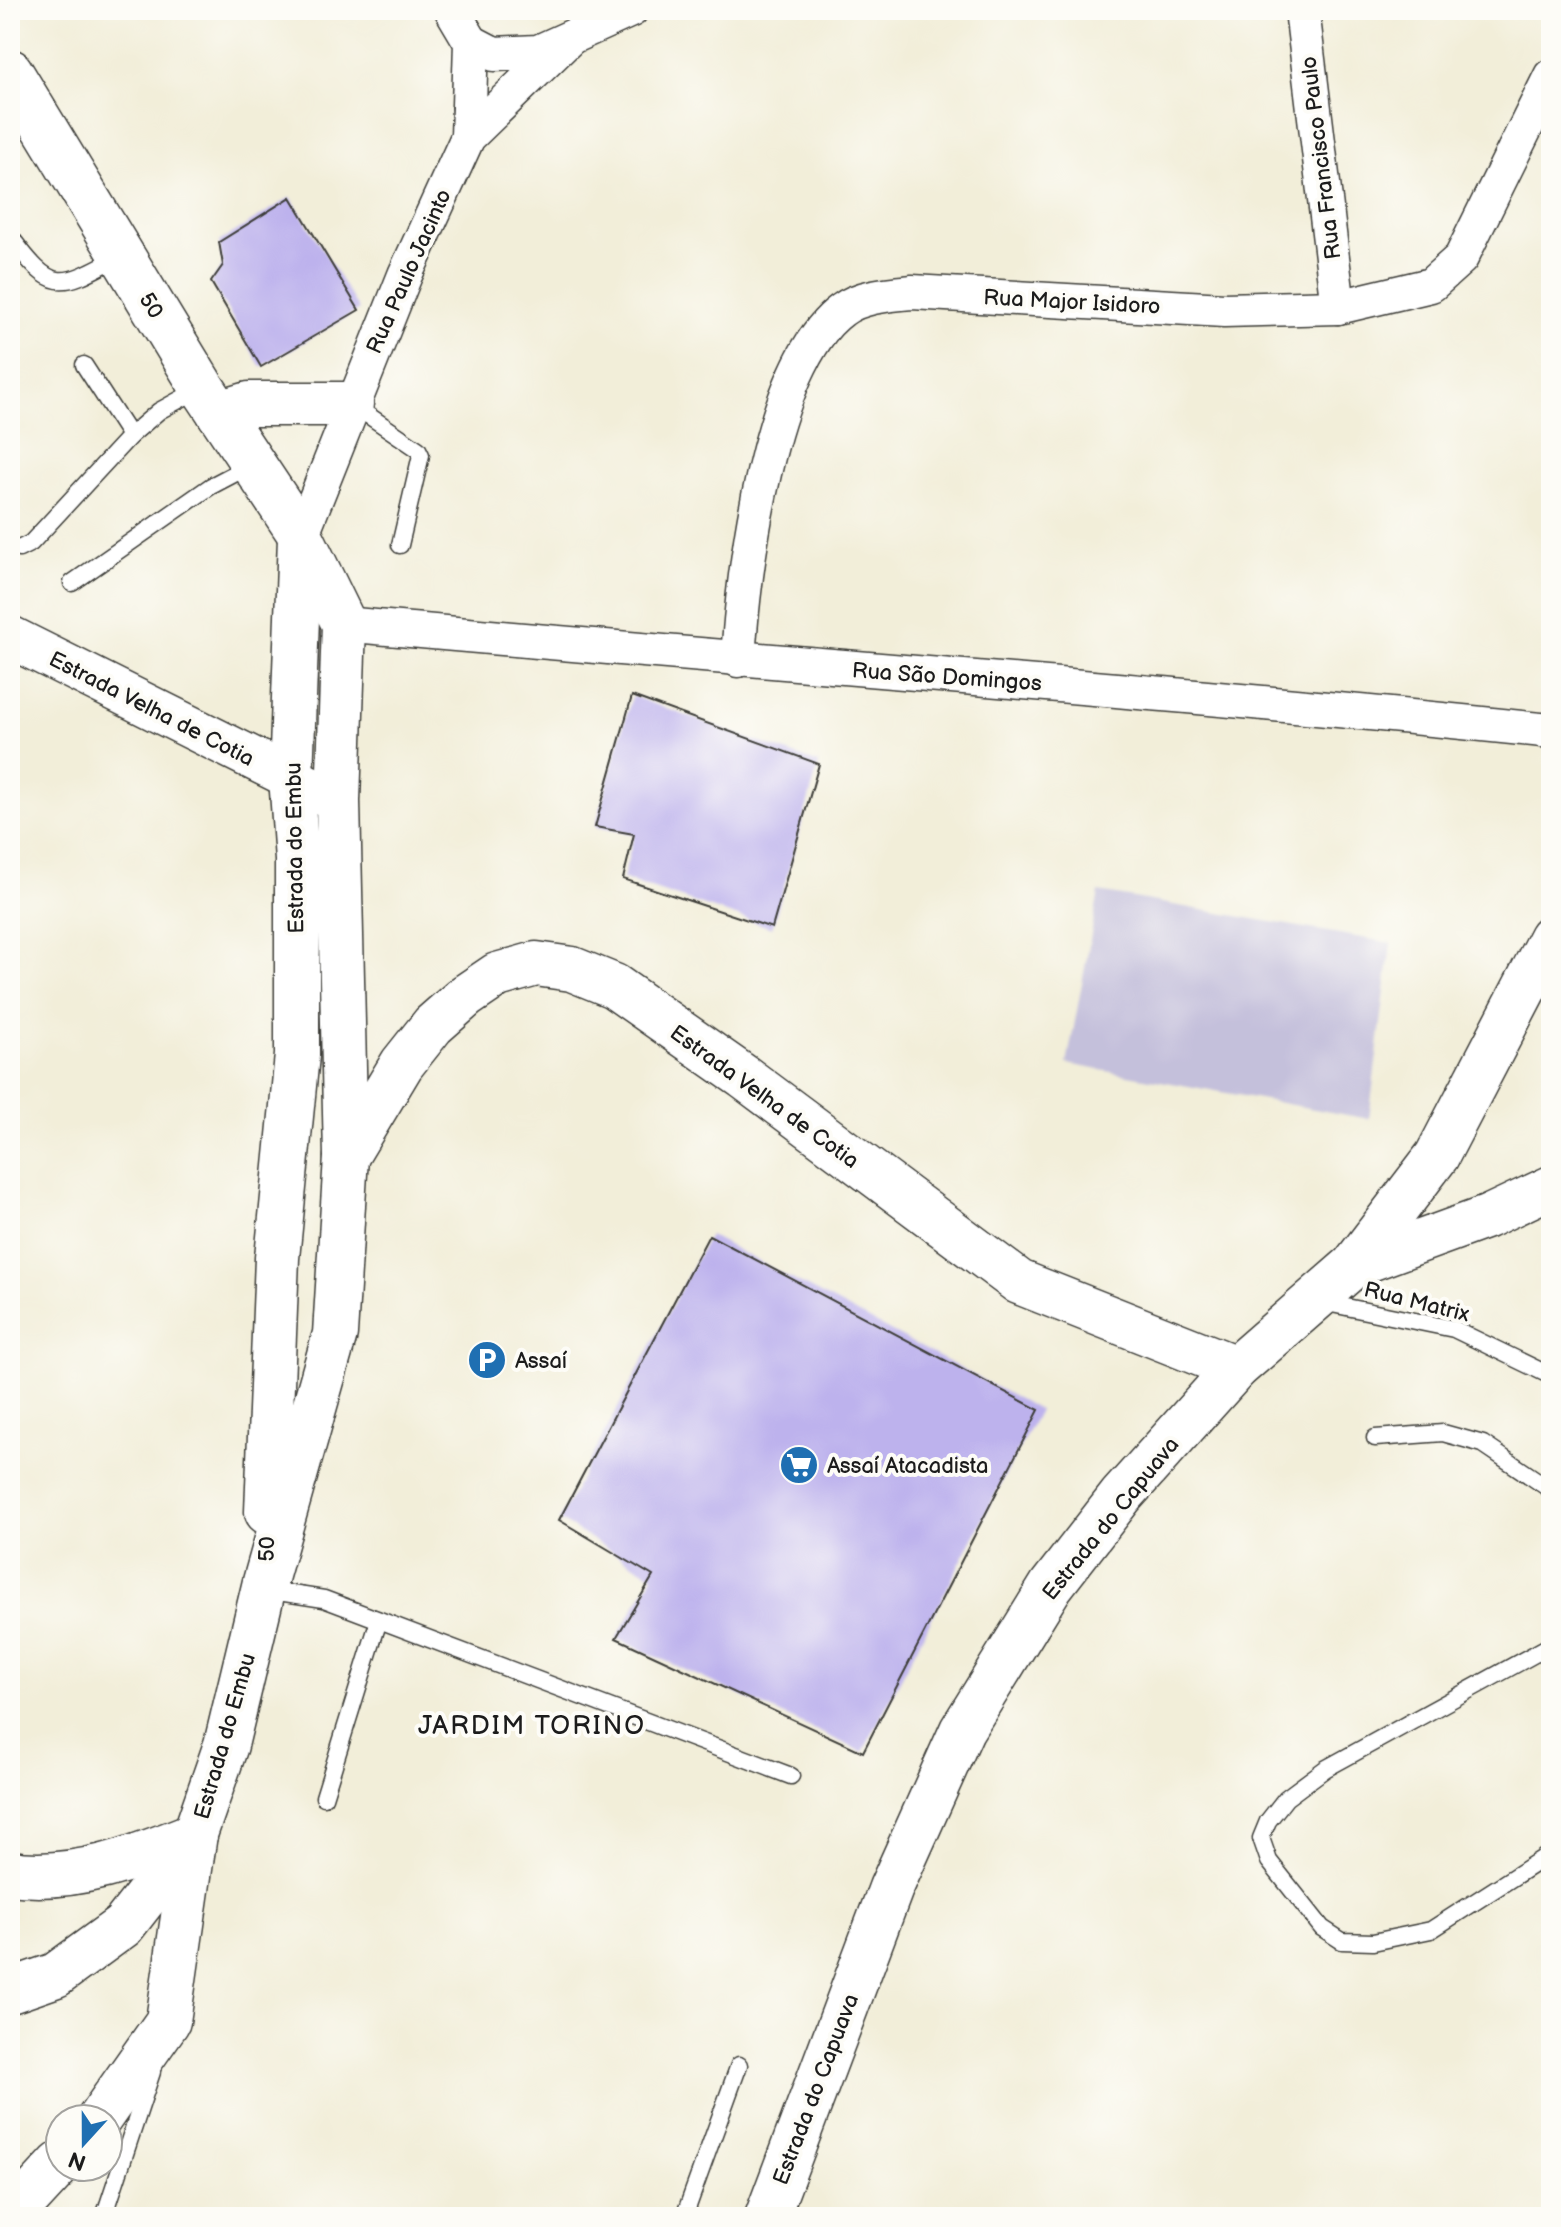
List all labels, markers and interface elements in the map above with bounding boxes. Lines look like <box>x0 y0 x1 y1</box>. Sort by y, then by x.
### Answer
street label: Rua Francisco Paulo <box>1296 55 1347 261</box>
street label: Rua Paulo Jacinto <box>361 185 458 358</box>
street label: Rua Major Isidoro <box>983 284 1161 321</box>
street label: 50 <box>133 288 169 324</box>
street label: Estrada Velha de Cotia <box>44 646 258 773</box>
street label: Rua São Domingos <box>851 657 1043 698</box>
street label: Estrada do Embu <box>281 762 310 934</box>
street label: Estrada Velha de Cotia <box>664 1020 864 1175</box>
street label: Rua Matrix <box>1361 1276 1473 1329</box>
parking icon: Assaí <box>466 1339 508 1381</box>
place label: Assaí <box>515 1348 568 1375</box>
street label: Estrada do Capuava <box>1037 1432 1185 1606</box>
supermarket icon: Assaí Atacadista <box>778 1444 820 1486</box>
place label: Assaí Atacadista <box>827 1453 988 1480</box>
street label: 50 <box>254 1536 281 1562</box>
street label: Estrada do Embu <box>189 1650 262 1823</box>
district label: JARDIM TORINO <box>418 1711 646 1742</box>
street label: Estrada do Capuava <box>768 1990 865 2189</box>
north arrow <box>44 2103 124 2183</box>
text: N <box>65 2145 90 2176</box>

